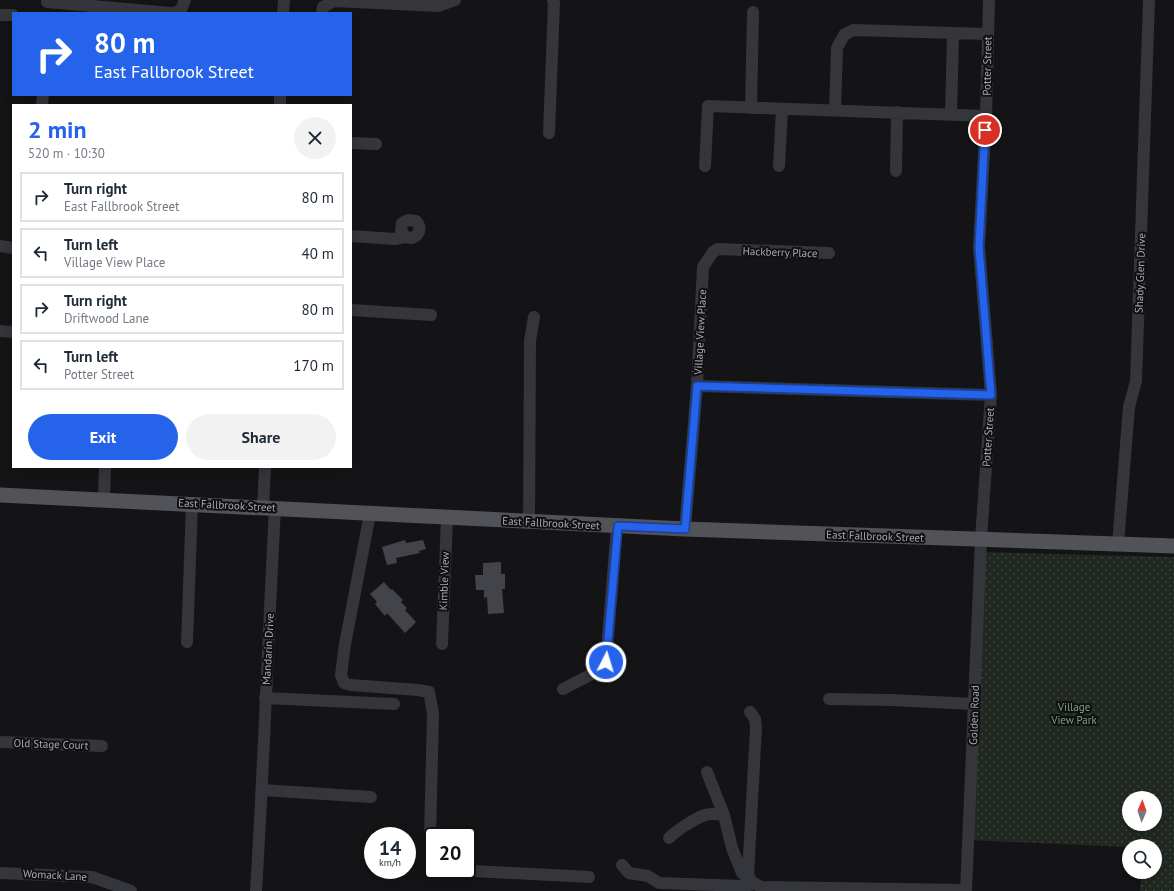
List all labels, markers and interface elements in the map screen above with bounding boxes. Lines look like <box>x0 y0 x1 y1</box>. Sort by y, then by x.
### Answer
text: 80 m <box>94 24 155 61</box>
icon: right <box>28 28 80 80</box>
street label: Potter Street <box>979 36 995 96</box>
text: East Fallbrook Street <box>94 60 254 83</box>
pin <box>968 113 1002 147</box>
text: 2 min <box>28 114 87 145</box>
button: close <box>294 117 336 159</box>
icon: arrive <box>974 119 996 141</box>
text: 520 m · 10:30 <box>28 145 105 162</box>
text: Turn right <box>64 179 127 198</box>
icon: right <box>30 186 52 208</box>
text: 80 m <box>301 188 334 207</box>
text: East Fallbrook Street <box>64 198 179 215</box>
street label: Shady Glen Drive <box>1132 232 1148 313</box>
text: Turn left <box>64 235 118 254</box>
icon: left <box>30 242 52 264</box>
text: 40 m <box>301 244 334 263</box>
street label: Hackberry Place <box>742 244 818 260</box>
text: Village View Place <box>64 254 165 271</box>
street label: Village View Place <box>691 288 709 376</box>
text: Turn right <box>64 291 127 310</box>
icon: right <box>30 298 52 320</box>
text: 80 m <box>301 300 334 319</box>
text: Driftwood Lane <box>64 310 149 327</box>
text: Turn left <box>64 347 118 366</box>
icon: left <box>30 354 52 376</box>
text: 170 m <box>293 356 334 375</box>
text: Potter Street <box>64 366 134 383</box>
street label: Potter Street <box>979 407 997 467</box>
button: Exit <box>28 414 178 460</box>
button: Share <box>186 414 336 460</box>
street label: East Fallbrook Street <box>178 495 276 515</box>
street label: East Fallbrook Street <box>502 513 600 533</box>
street label: East Fallbrook Street <box>826 527 924 545</box>
street label: Kimble View <box>436 551 452 611</box>
street label: Mandarin Drive <box>259 612 277 685</box>
position arrow <box>585 641 627 683</box>
street label: Golden Road <box>966 685 982 745</box>
park label: Village View Park <box>1050 700 1098 727</box>
street label: Old Stage Court <box>13 736 89 752</box>
north arrow <box>1122 791 1162 831</box>
map controls <box>1122 791 1162 879</box>
speed limit sign: 20 <box>424 827 476 879</box>
text: 14 <box>379 835 401 861</box>
button: search <box>1122 839 1162 879</box>
text: km/h <box>379 856 401 869</box>
street label: Womack Lane <box>23 866 88 884</box>

